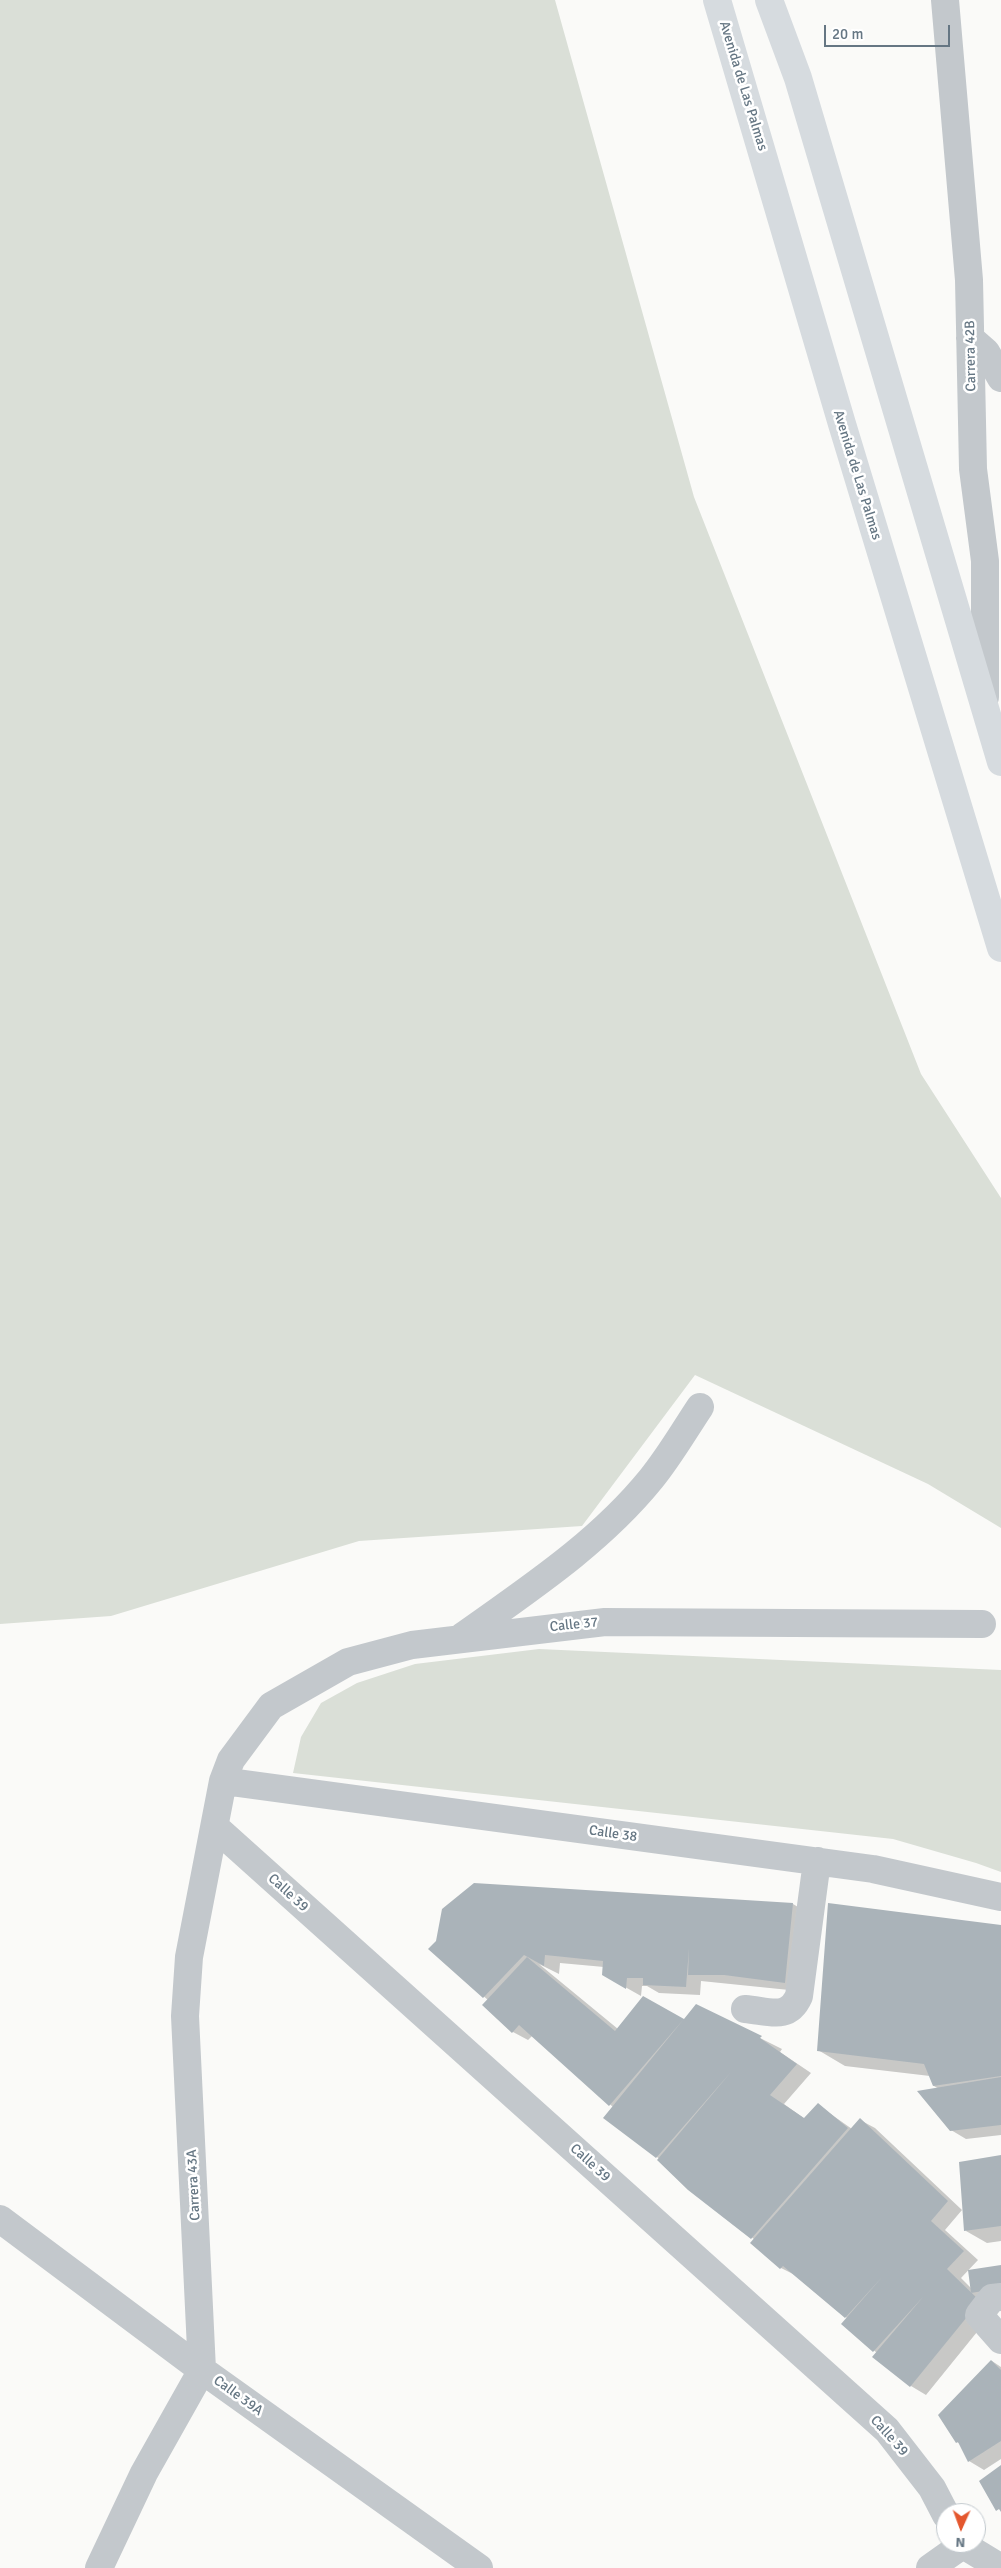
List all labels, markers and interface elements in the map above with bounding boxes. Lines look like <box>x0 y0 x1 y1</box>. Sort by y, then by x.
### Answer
scale bar <box>826 15 952 47</box>
street label: Avenida de Las Palmas <box>715 19 771 153</box>
text: 20 m <box>832 25 863 43</box>
street label: Carrera 42B <box>962 320 980 392</box>
street label: Avenida de Las Palmas <box>829 408 885 542</box>
street label: Calle 37 <box>549 1614 599 1636</box>
street label: Calle 38 <box>588 1822 638 1846</box>
street label: Calle 39 <box>264 1871 312 1915</box>
street label: Calle 39 <box>566 2141 614 2185</box>
street label: Carrera 43A <box>184 2149 204 2221</box>
street label: Calle 39A <box>210 2372 266 2420</box>
street label: Calle 39 <box>867 2412 911 2460</box>
north arrow <box>936 2503 986 2553</box>
text: N <box>955 2534 966 2551</box>

